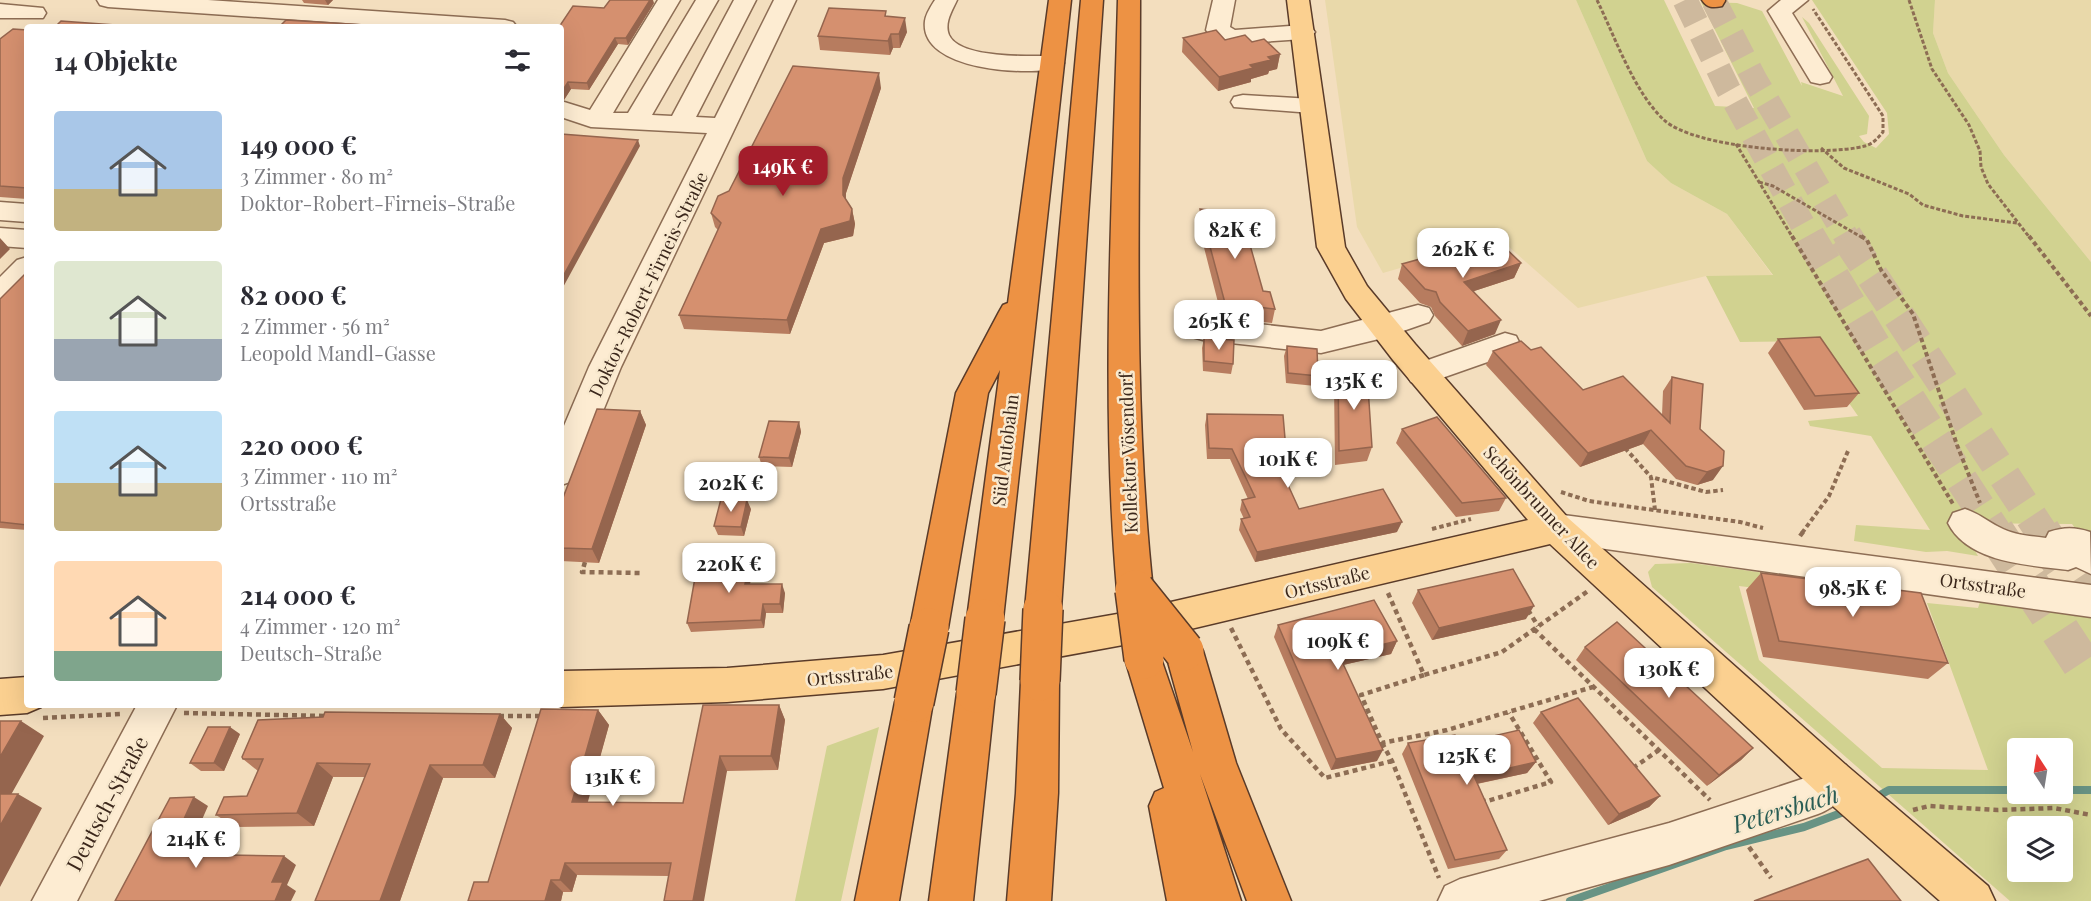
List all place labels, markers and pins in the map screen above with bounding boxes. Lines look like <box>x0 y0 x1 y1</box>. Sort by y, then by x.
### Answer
pin: 149K € <box>734 146 832 197</box>
pin: 82K € <box>1193 209 1277 260</box>
pin: 262K € <box>1414 228 1512 279</box>
pin: 265K € <box>1170 300 1268 351</box>
pin: 135K € <box>1305 360 1403 411</box>
pin: 101K € <box>1239 438 1337 489</box>
pin: 202K € <box>682 462 780 513</box>
pin: 220K € <box>680 543 778 594</box>
pin: 98.5K € <box>1798 567 1908 618</box>
pin: 109K € <box>1289 620 1387 671</box>
pin: 130K € <box>1620 648 1718 699</box>
pin: 125K € <box>1418 735 1516 786</box>
pin: 131K € <box>564 756 662 807</box>
pin: 214K € <box>147 818 245 869</box>

